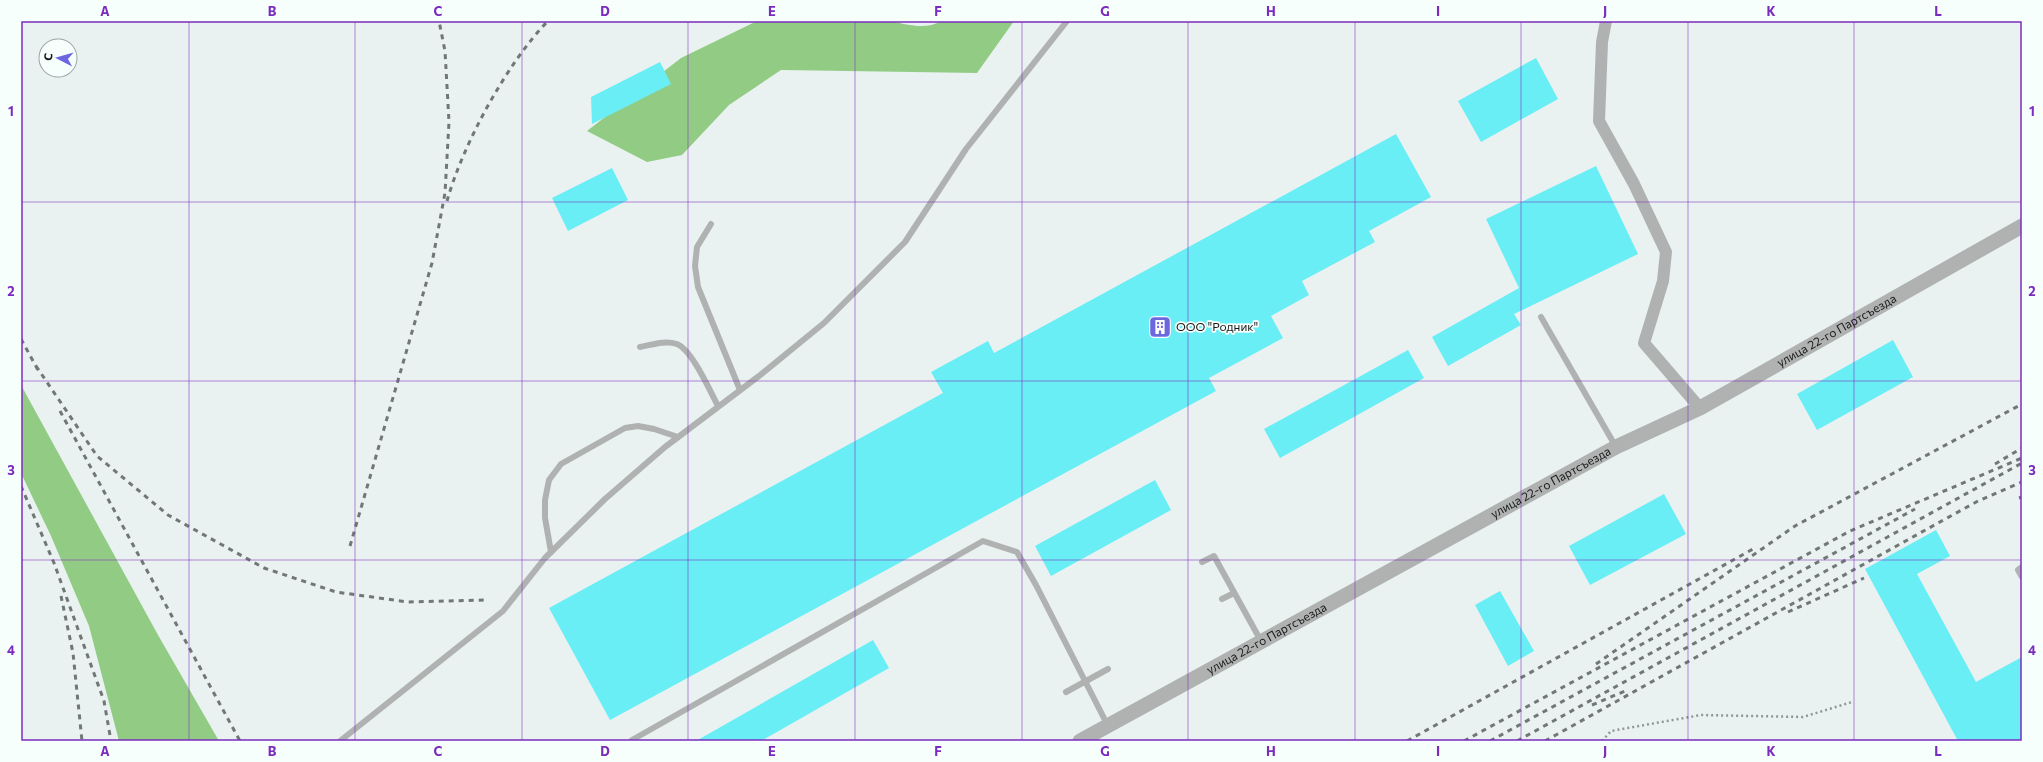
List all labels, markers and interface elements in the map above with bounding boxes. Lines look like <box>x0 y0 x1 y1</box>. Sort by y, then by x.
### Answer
text: A <box>100 3 110 19</box>
text: B <box>268 3 277 19</box>
text: C <box>434 3 443 19</box>
text: D <box>600 3 610 19</box>
text: E <box>768 3 776 19</box>
text: F <box>934 3 942 19</box>
text: G <box>1100 3 1110 19</box>
text: H <box>1266 3 1276 19</box>
text: I <box>1436 3 1440 19</box>
text: J <box>1603 3 1607 19</box>
text: K <box>1766 3 1776 19</box>
text: L <box>1934 3 1942 19</box>
north arrow <box>38 38 78 78</box>
text: С <box>41 52 54 61</box>
text: 1 <box>8 103 14 119</box>
text: 1 <box>2029 103 2035 119</box>
text: 2 <box>7 283 15 299</box>
text: 2 <box>2028 283 2036 299</box>
street label: улица 22-го Партсъезда <box>1774 291 1898 369</box>
building icon: ООО "Родник" <box>1147 314 1173 340</box>
place label: ООО "Родник" <box>1176 319 1258 333</box>
street label: улица 22-го Партсъезда <box>1488 443 1613 520</box>
text: 3 <box>7 462 15 478</box>
text: 3 <box>2028 462 2036 478</box>
street label: улица 22-го Партсъезда <box>1204 599 1329 676</box>
text: 4 <box>7 642 15 658</box>
text: 4 <box>2028 642 2036 658</box>
text: A <box>100 743 110 759</box>
text: B <box>268 743 277 759</box>
text: C <box>434 743 443 759</box>
text: D <box>600 743 610 759</box>
text: E <box>768 743 776 759</box>
text: F <box>934 743 942 759</box>
text: G <box>1100 743 1110 759</box>
text: H <box>1266 743 1276 759</box>
text: I <box>1436 743 1440 759</box>
text: J <box>1603 743 1607 759</box>
text: K <box>1766 743 1776 759</box>
text: L <box>1934 743 1942 759</box>

